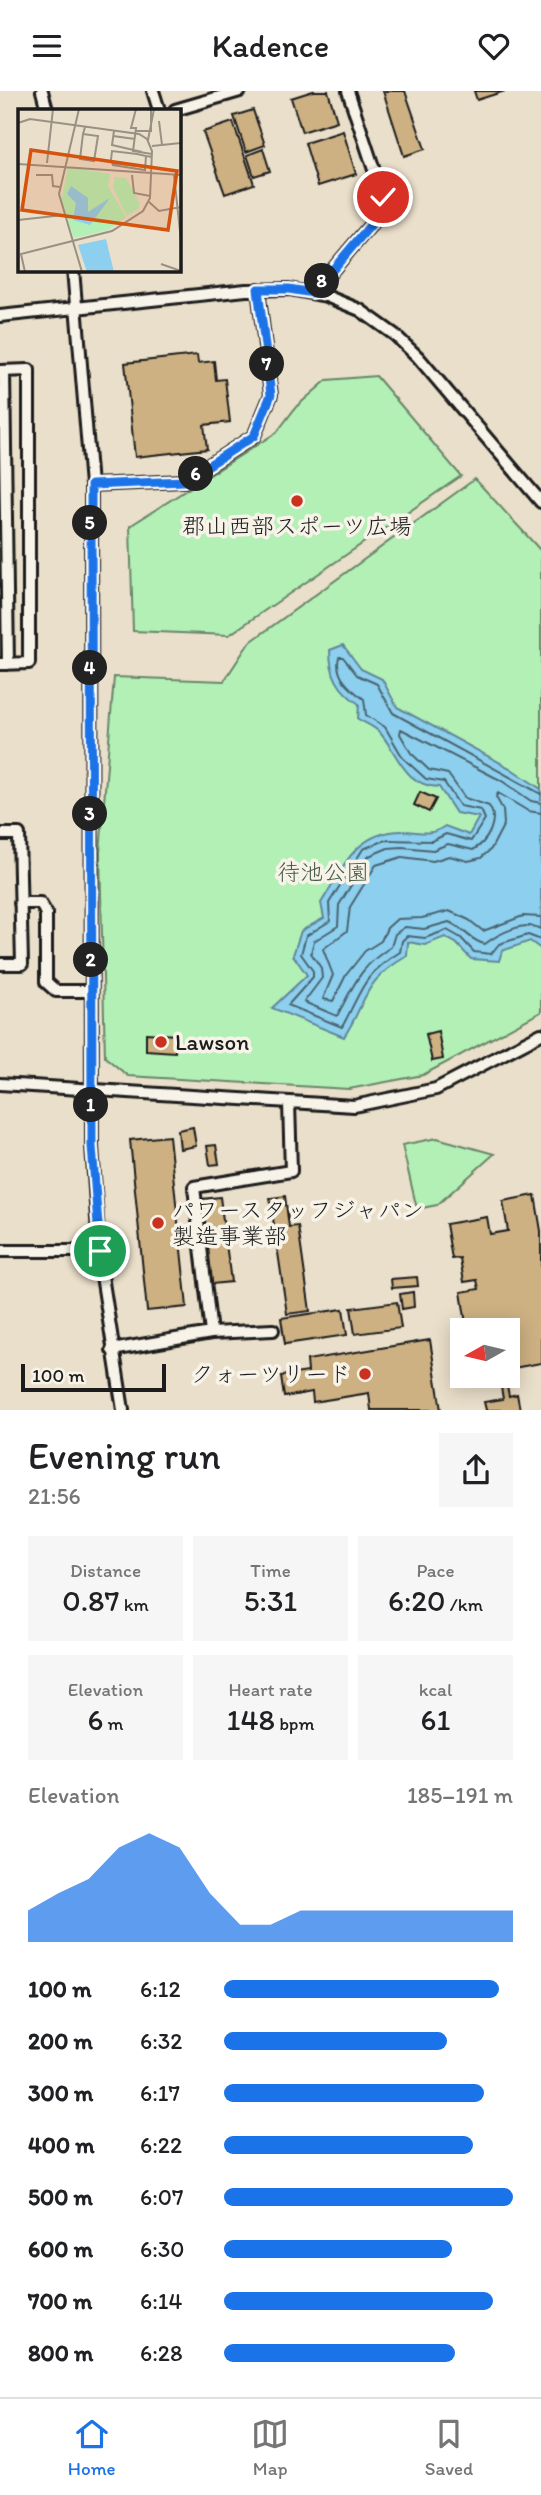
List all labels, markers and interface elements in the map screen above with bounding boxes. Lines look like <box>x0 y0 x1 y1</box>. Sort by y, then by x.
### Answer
icon: menu <box>28 27 66 65</box>
text: Kadence <box>212 27 329 65</box>
icon: heart <box>475 27 513 65</box>
inset map <box>18 109 180 271</box>
pin <box>353 167 413 227</box>
icon: check <box>364 178 402 216</box>
pin: 8 <box>304 263 340 299</box>
text: 8 <box>316 269 327 292</box>
pin: 7 <box>250 347 284 381</box>
text: 7 <box>262 352 271 375</box>
pin: 6 <box>178 457 214 491</box>
text: 6 <box>190 462 201 485</box>
marker: 郡山西部スポーツ広場 <box>289 493 305 509</box>
pin: 5 <box>72 505 108 541</box>
text: 5 <box>85 511 94 534</box>
place label: 郡山西部スポーツ広場 <box>182 512 412 540</box>
pin: 4 <box>72 651 108 685</box>
text: 4 <box>84 656 95 679</box>
pin: 3 <box>72 797 108 831</box>
text: 3 <box>84 802 95 825</box>
park label: 待池公園 <box>277 858 369 886</box>
pin: 2 <box>74 943 108 977</box>
text: 2 <box>86 948 96 971</box>
place label: Lawson <box>175 1028 249 1056</box>
marker: Lawson <box>153 1034 169 1050</box>
pin: 1 <box>74 1087 108 1123</box>
text: 1 <box>86 1093 95 1116</box>
place label: パワースタッフジャパン 製造事業部 <box>172 1196 424 1250</box>
marker: パワースタッフジャパン 製造事業部 <box>150 1215 166 1231</box>
pin <box>70 1221 130 1281</box>
icon: arrive <box>81 1232 119 1270</box>
north arrow <box>450 1318 520 1388</box>
map controls <box>450 1318 520 1388</box>
place label: クォーツリード <box>190 1360 351 1388</box>
scale bar <box>21 1361 166 1393</box>
text: 100 m <box>32 1364 84 1387</box>
marker: クォーツリード <box>357 1366 373 1382</box>
text: Evening run <box>28 1433 221 1479</box>
button: share <box>439 1433 513 1507</box>
text: 21:56 <box>28 1482 81 1510</box>
text: Distance <box>70 1559 141 1582</box>
text: Time <box>250 1559 291 1582</box>
text: Pace <box>416 1559 455 1582</box>
text: 0.87 <box>62 1582 119 1619</box>
text: 5:31 <box>244 1582 297 1619</box>
text: 6:20 <box>388 1582 446 1619</box>
text: km <box>119 1593 149 1616</box>
text: /km <box>446 1593 483 1616</box>
text: Elevation <box>68 1678 143 1701</box>
text: Heart rate <box>228 1678 313 1701</box>
text: kcal <box>419 1678 452 1701</box>
text: 6 <box>87 1701 103 1738</box>
text: 148 <box>227 1701 275 1738</box>
text: 61 <box>421 1701 450 1738</box>
text: m <box>103 1712 124 1735</box>
text: bpm <box>275 1712 314 1735</box>
text: Elevation <box>28 1781 119 1809</box>
text: 185–191 m <box>407 1781 513 1809</box>
text: 100 m <box>28 1975 92 2003</box>
text: 6:12 <box>140 1975 181 2003</box>
text: 200 m <box>28 2027 93 2055</box>
text: 6:32 <box>140 2027 182 2055</box>
text: 300 m <box>28 2079 93 2107</box>
text: 6:17 <box>140 2079 180 2107</box>
text: 400 m <box>28 2131 95 2159</box>
text: 6:22 <box>140 2131 182 2159</box>
text: 500 m <box>28 2183 93 2211</box>
text: 6:07 <box>140 2183 183 2211</box>
text: 600 m <box>28 2235 93 2263</box>
text: 6:30 <box>140 2235 185 2263</box>
text: 700 m <box>28 2287 92 2315</box>
text: 6:14 <box>140 2287 182 2315</box>
text: 800 m <box>28 2339 93 2367</box>
text: 6:28 <box>140 2339 183 2367</box>
tab: Home <box>68 2415 116 2480</box>
tab: Map <box>251 2415 289 2480</box>
tab: Saved <box>425 2415 473 2480</box>

